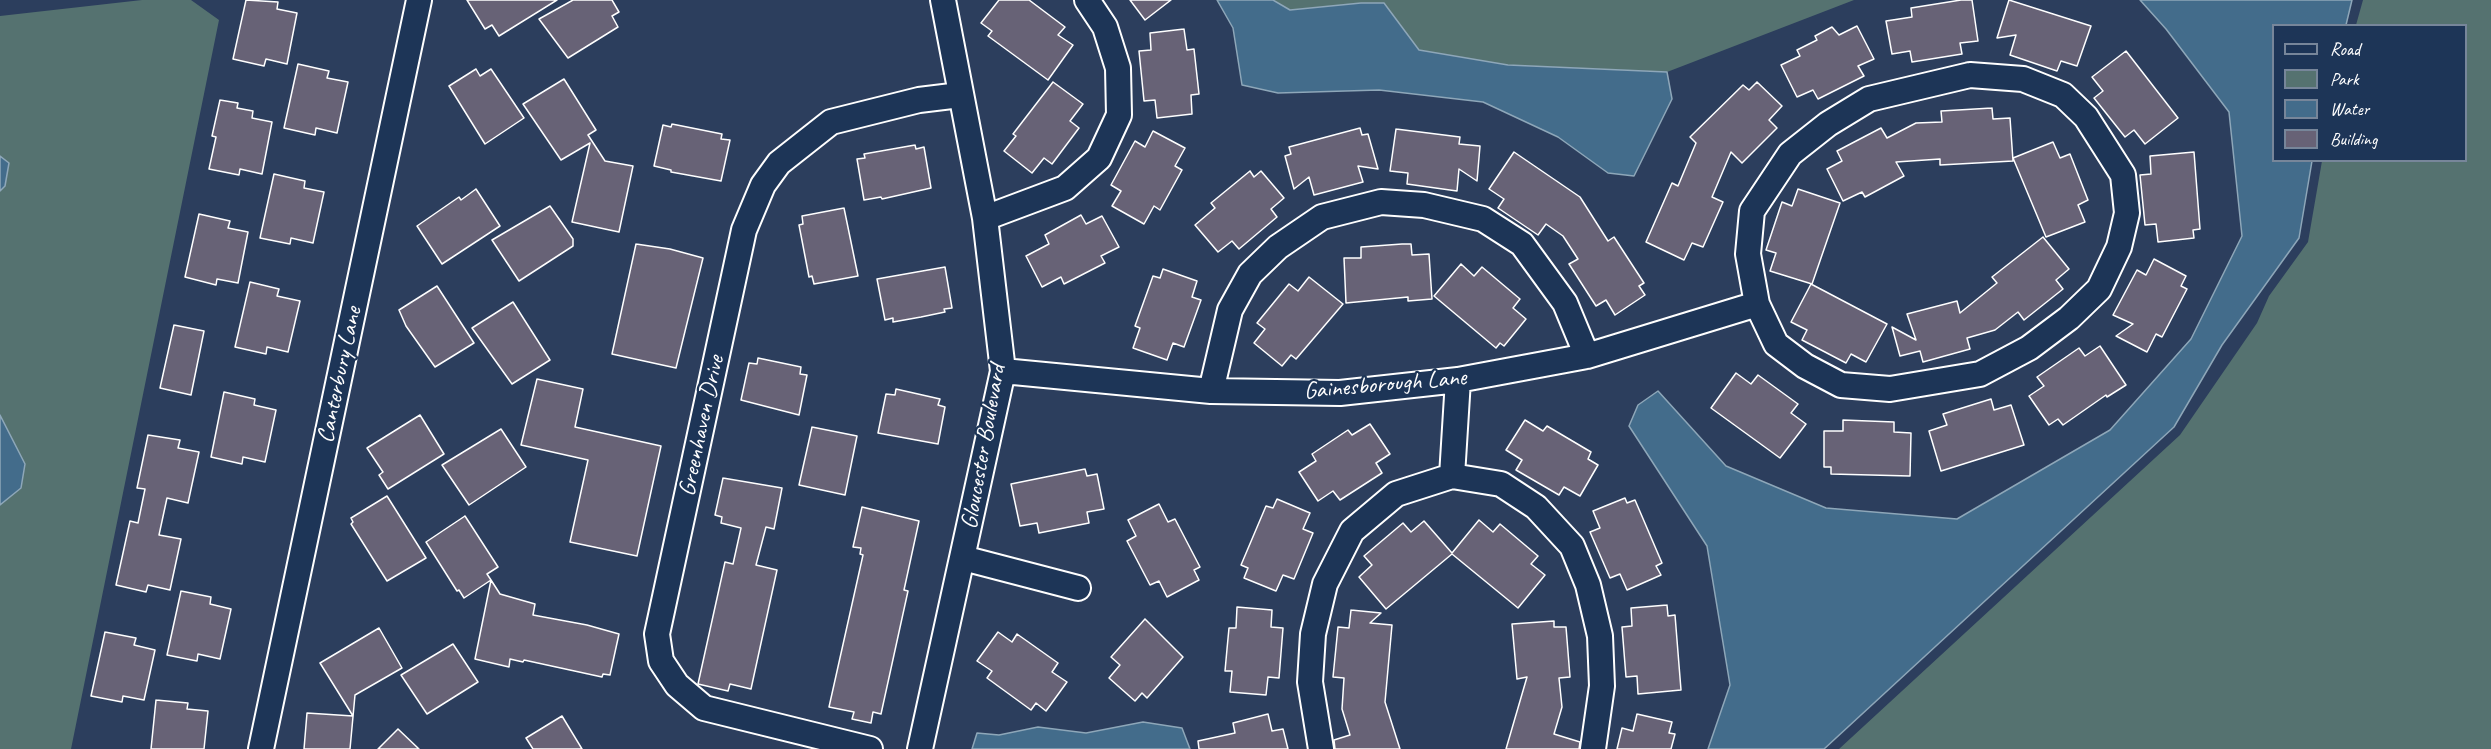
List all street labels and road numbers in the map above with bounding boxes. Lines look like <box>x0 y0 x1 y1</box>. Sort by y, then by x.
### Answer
street label: Canterbury Lane <box>312 304 368 446</box>
street label: Greenhaven Drive <box>673 353 731 499</box>
street label: Gloucester Boulevard <box>955 363 1013 531</box>
street label: Gainesborough Lane <box>1303 364 1467 406</box>

